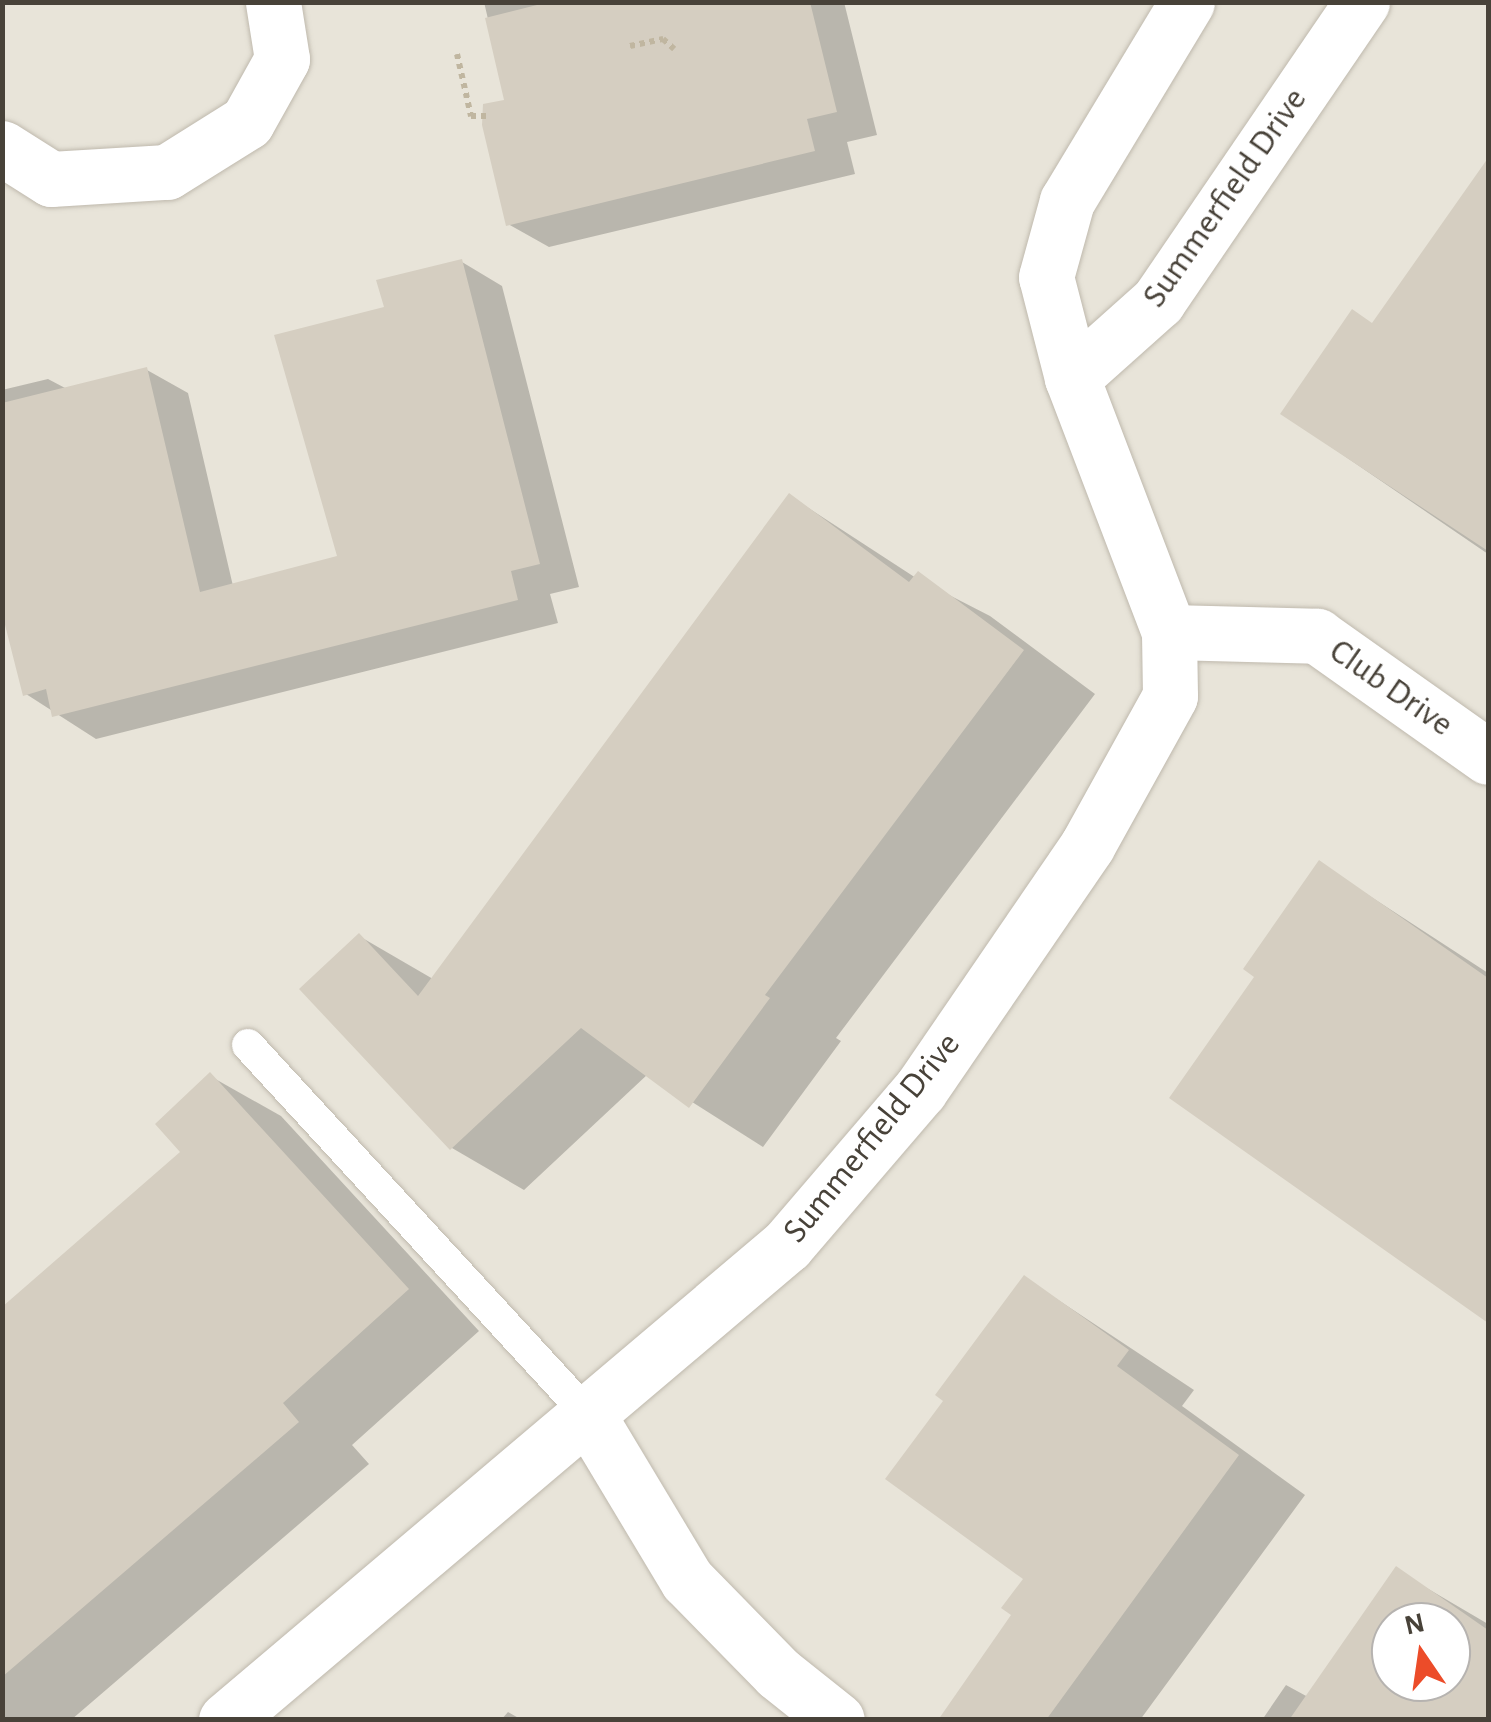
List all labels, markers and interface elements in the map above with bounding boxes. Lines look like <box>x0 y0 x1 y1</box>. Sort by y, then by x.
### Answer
street label: Summerfield Drive <box>1134 80 1316 316</box>
street label: Club Drive <box>1321 630 1461 746</box>
street label: Summerfield Drive <box>774 1025 970 1251</box>
north arrow <box>1371 1602 1471 1702</box>
text: N <box>1402 1609 1427 1641</box>

